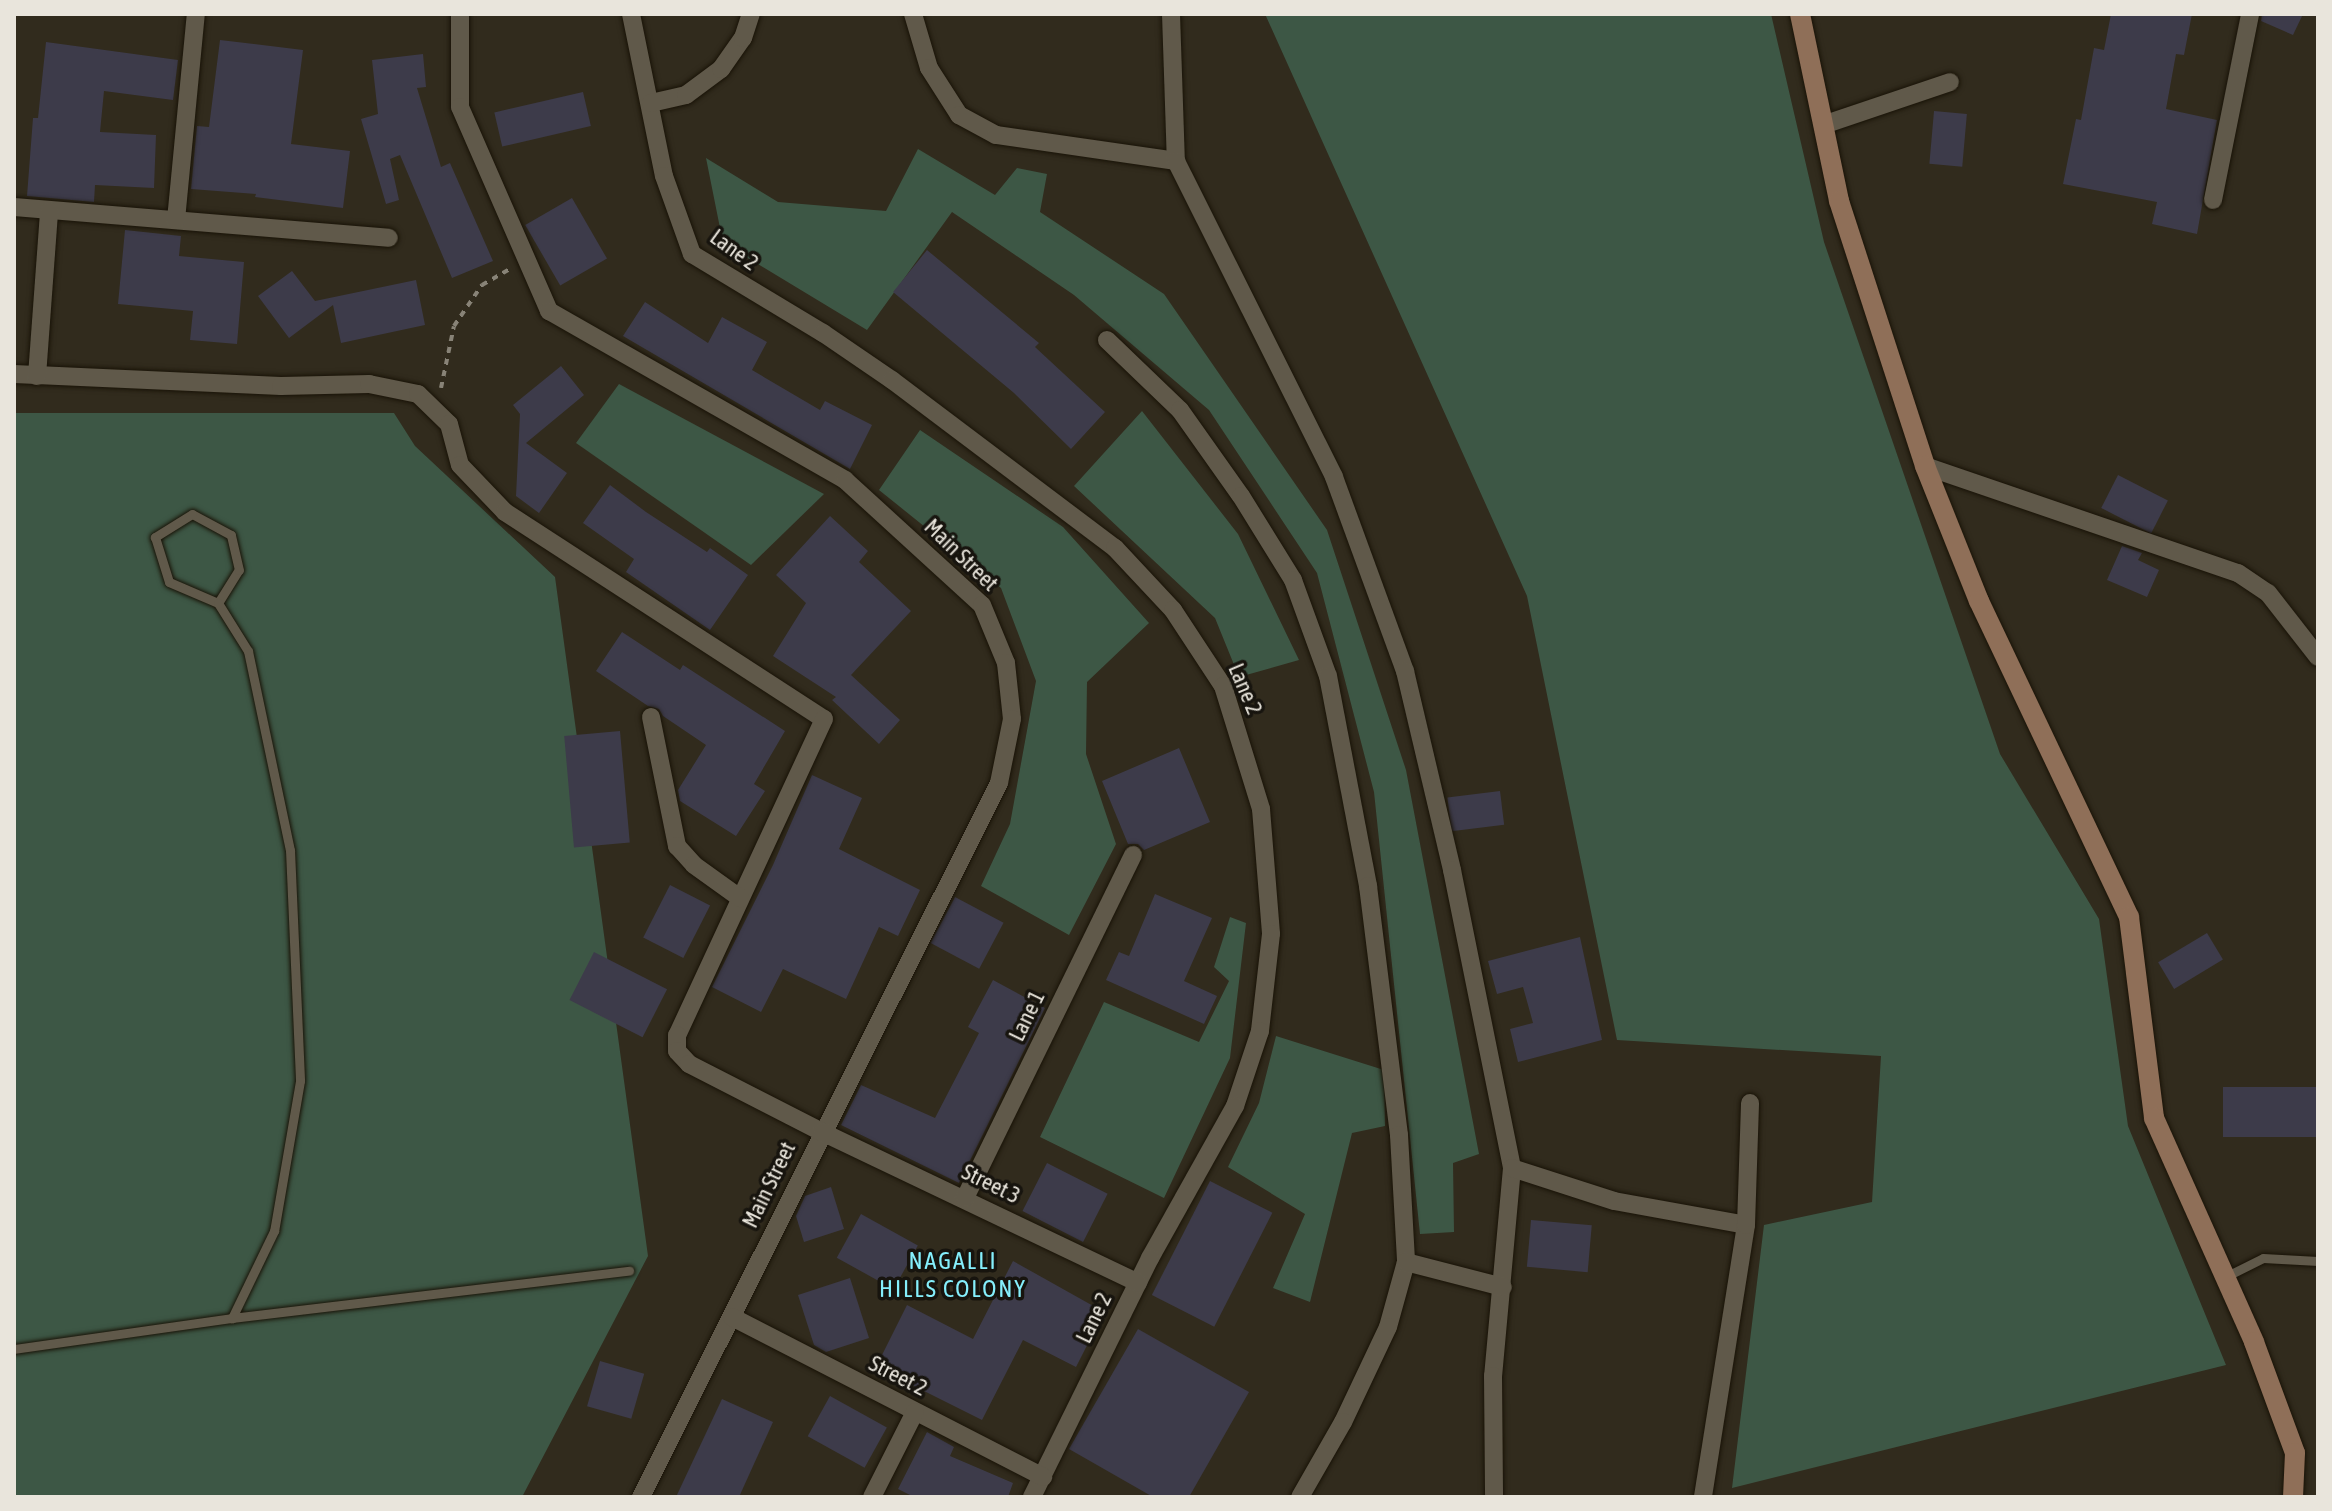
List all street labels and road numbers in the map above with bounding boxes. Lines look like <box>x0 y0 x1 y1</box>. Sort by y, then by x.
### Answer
street label: Lane 2 <box>705 224 763 276</box>
street label: Main Street <box>919 514 1003 596</box>
street label: Lane 2 <box>1223 660 1267 718</box>
street label: Lane 1 <box>1004 987 1050 1045</box>
street label: Main Street <box>737 1138 801 1232</box>
street label: Street 3 <box>958 1159 1024 1209</box>
street label: Lane 2 <box>1071 1289 1117 1347</box>
street label: Street 2 <box>865 1350 931 1402</box>

